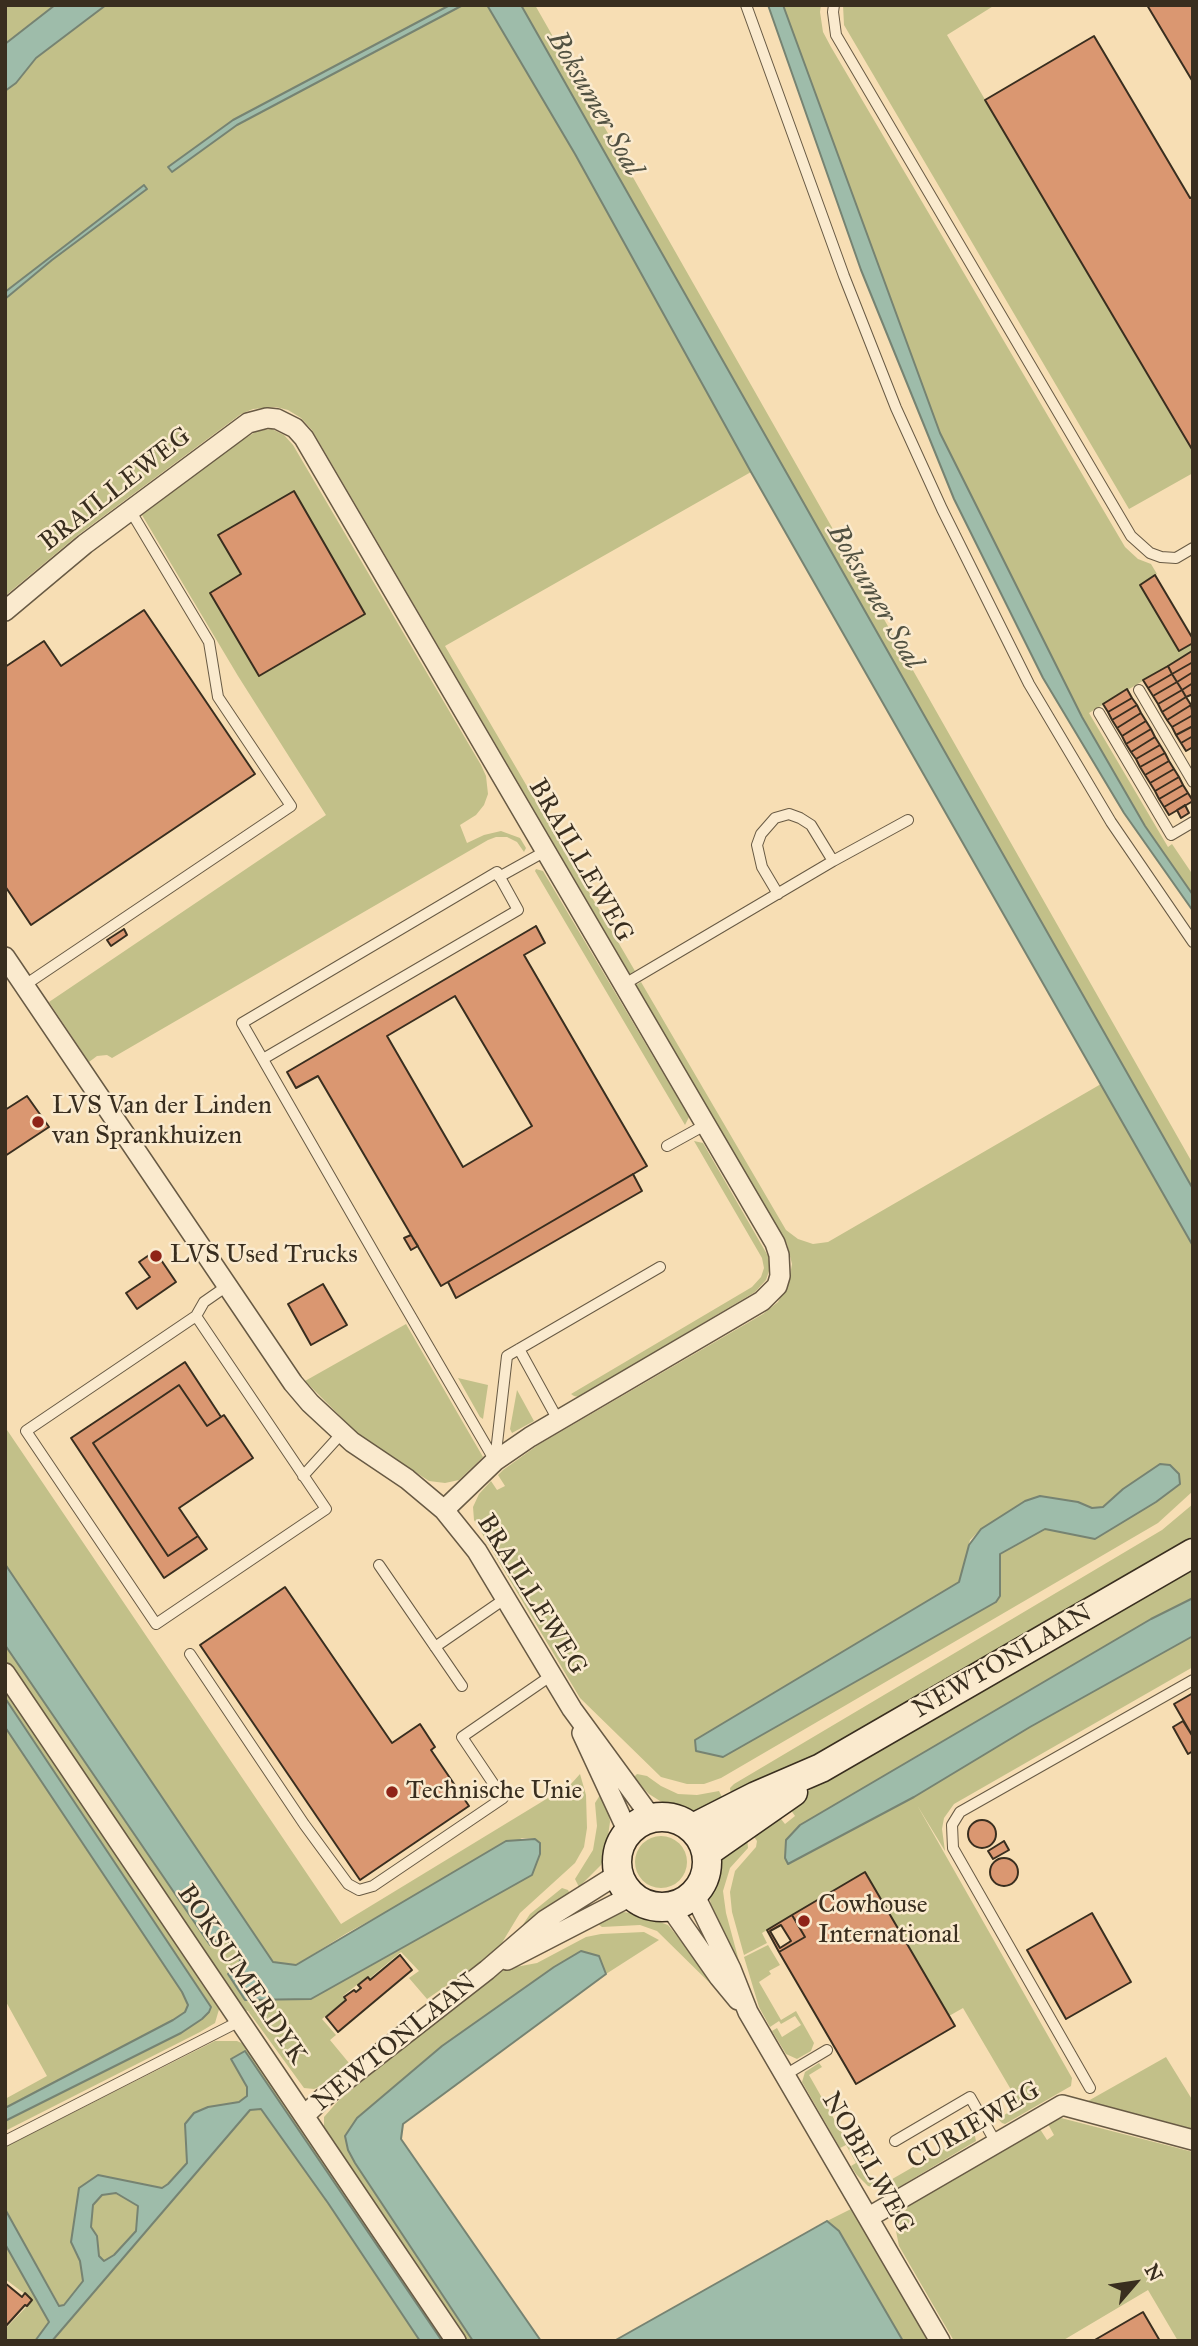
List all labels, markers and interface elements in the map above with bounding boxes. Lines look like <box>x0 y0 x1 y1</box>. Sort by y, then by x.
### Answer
water label: Boksumer Soal <box>539 25 649 183</box>
street label: BRAILLEWEG <box>34 421 198 559</box>
water label: Boksumer Soal <box>819 518 929 676</box>
street label: BRAILLEWEG <box>521 774 639 948</box>
place label: LVS Van der Linden van Sprankhuizen <box>52 1091 272 1152</box>
marker: LVS Van der Linden van Sprankhuizen <box>30 1114 46 1130</box>
place label: LVS Used Trucks <box>170 1240 358 1272</box>
marker: LVS Used Trucks <box>148 1248 164 1264</box>
street label: BRAILLEWEG <box>469 1509 593 1681</box>
street label: NEWTONLAAN <box>908 1598 1098 1726</box>
place label: Technische Unie <box>406 1776 582 1808</box>
marker: Technische Unie <box>384 1784 400 1800</box>
street label: BOKSUMERDYK <box>169 1879 313 2071</box>
place label: Cowhouse International <box>818 1890 960 1952</box>
marker: Cowhouse International <box>796 1913 812 1929</box>
street label: NEWTONLAAN <box>307 1967 483 2119</box>
street label: CURIEWEG <box>902 2075 1046 2177</box>
street label: NOBELWEG <box>814 2087 920 2239</box>
north arrow <box>1100 2248 1170 2318</box>
text: N <box>1140 2260 1168 2285</box>

